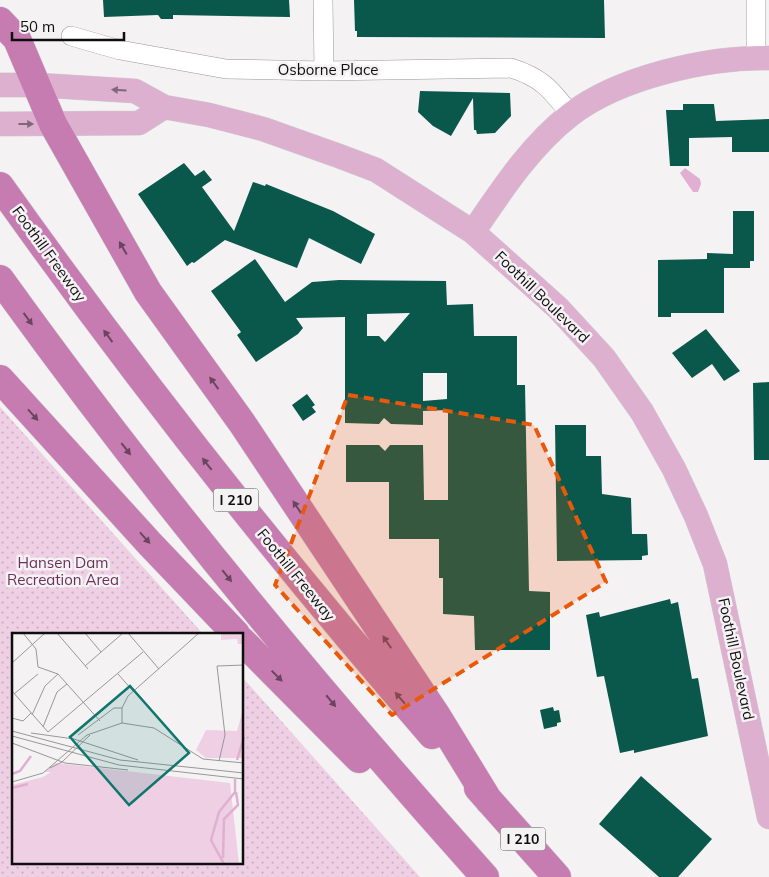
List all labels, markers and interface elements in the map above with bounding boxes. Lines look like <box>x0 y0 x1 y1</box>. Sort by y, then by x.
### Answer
scale bar <box>12 10 125 42</box>
text: 50 m <box>20 17 55 36</box>
street label: Osborne Place <box>278 60 378 79</box>
one-way arrow <box>111 86 127 94</box>
one-way arrow <box>19 120 35 128</box>
street label: Foothill Freeway <box>8 202 90 305</box>
one-way arrow <box>119 241 127 256</box>
street label: Foothill Boulevard <box>491 247 594 347</box>
one-way arrow <box>23 312 34 325</box>
one-way arrow <box>103 329 113 343</box>
one-way arrow <box>209 376 219 390</box>
one-way arrow <box>27 408 39 420</box>
one-way arrow <box>121 442 131 455</box>
one-way arrow <box>202 458 213 471</box>
road number: I 210 <box>214 488 258 512</box>
one-way arrow <box>292 500 302 513</box>
street label: Foothill Freeway <box>253 525 340 625</box>
one-way arrow <box>139 532 151 544</box>
park label: Hansen Dam Recreation Area <box>7 553 119 589</box>
one-way arrow <box>222 569 233 582</box>
street label: Foothill Boulevard <box>714 596 759 722</box>
inset map <box>12 633 244 864</box>
one-way arrow <box>382 635 392 649</box>
one-way arrow <box>271 670 283 682</box>
one-way arrow <box>394 692 405 705</box>
one-way arrow <box>325 695 336 707</box>
road number: I 210 <box>500 828 546 851</box>

